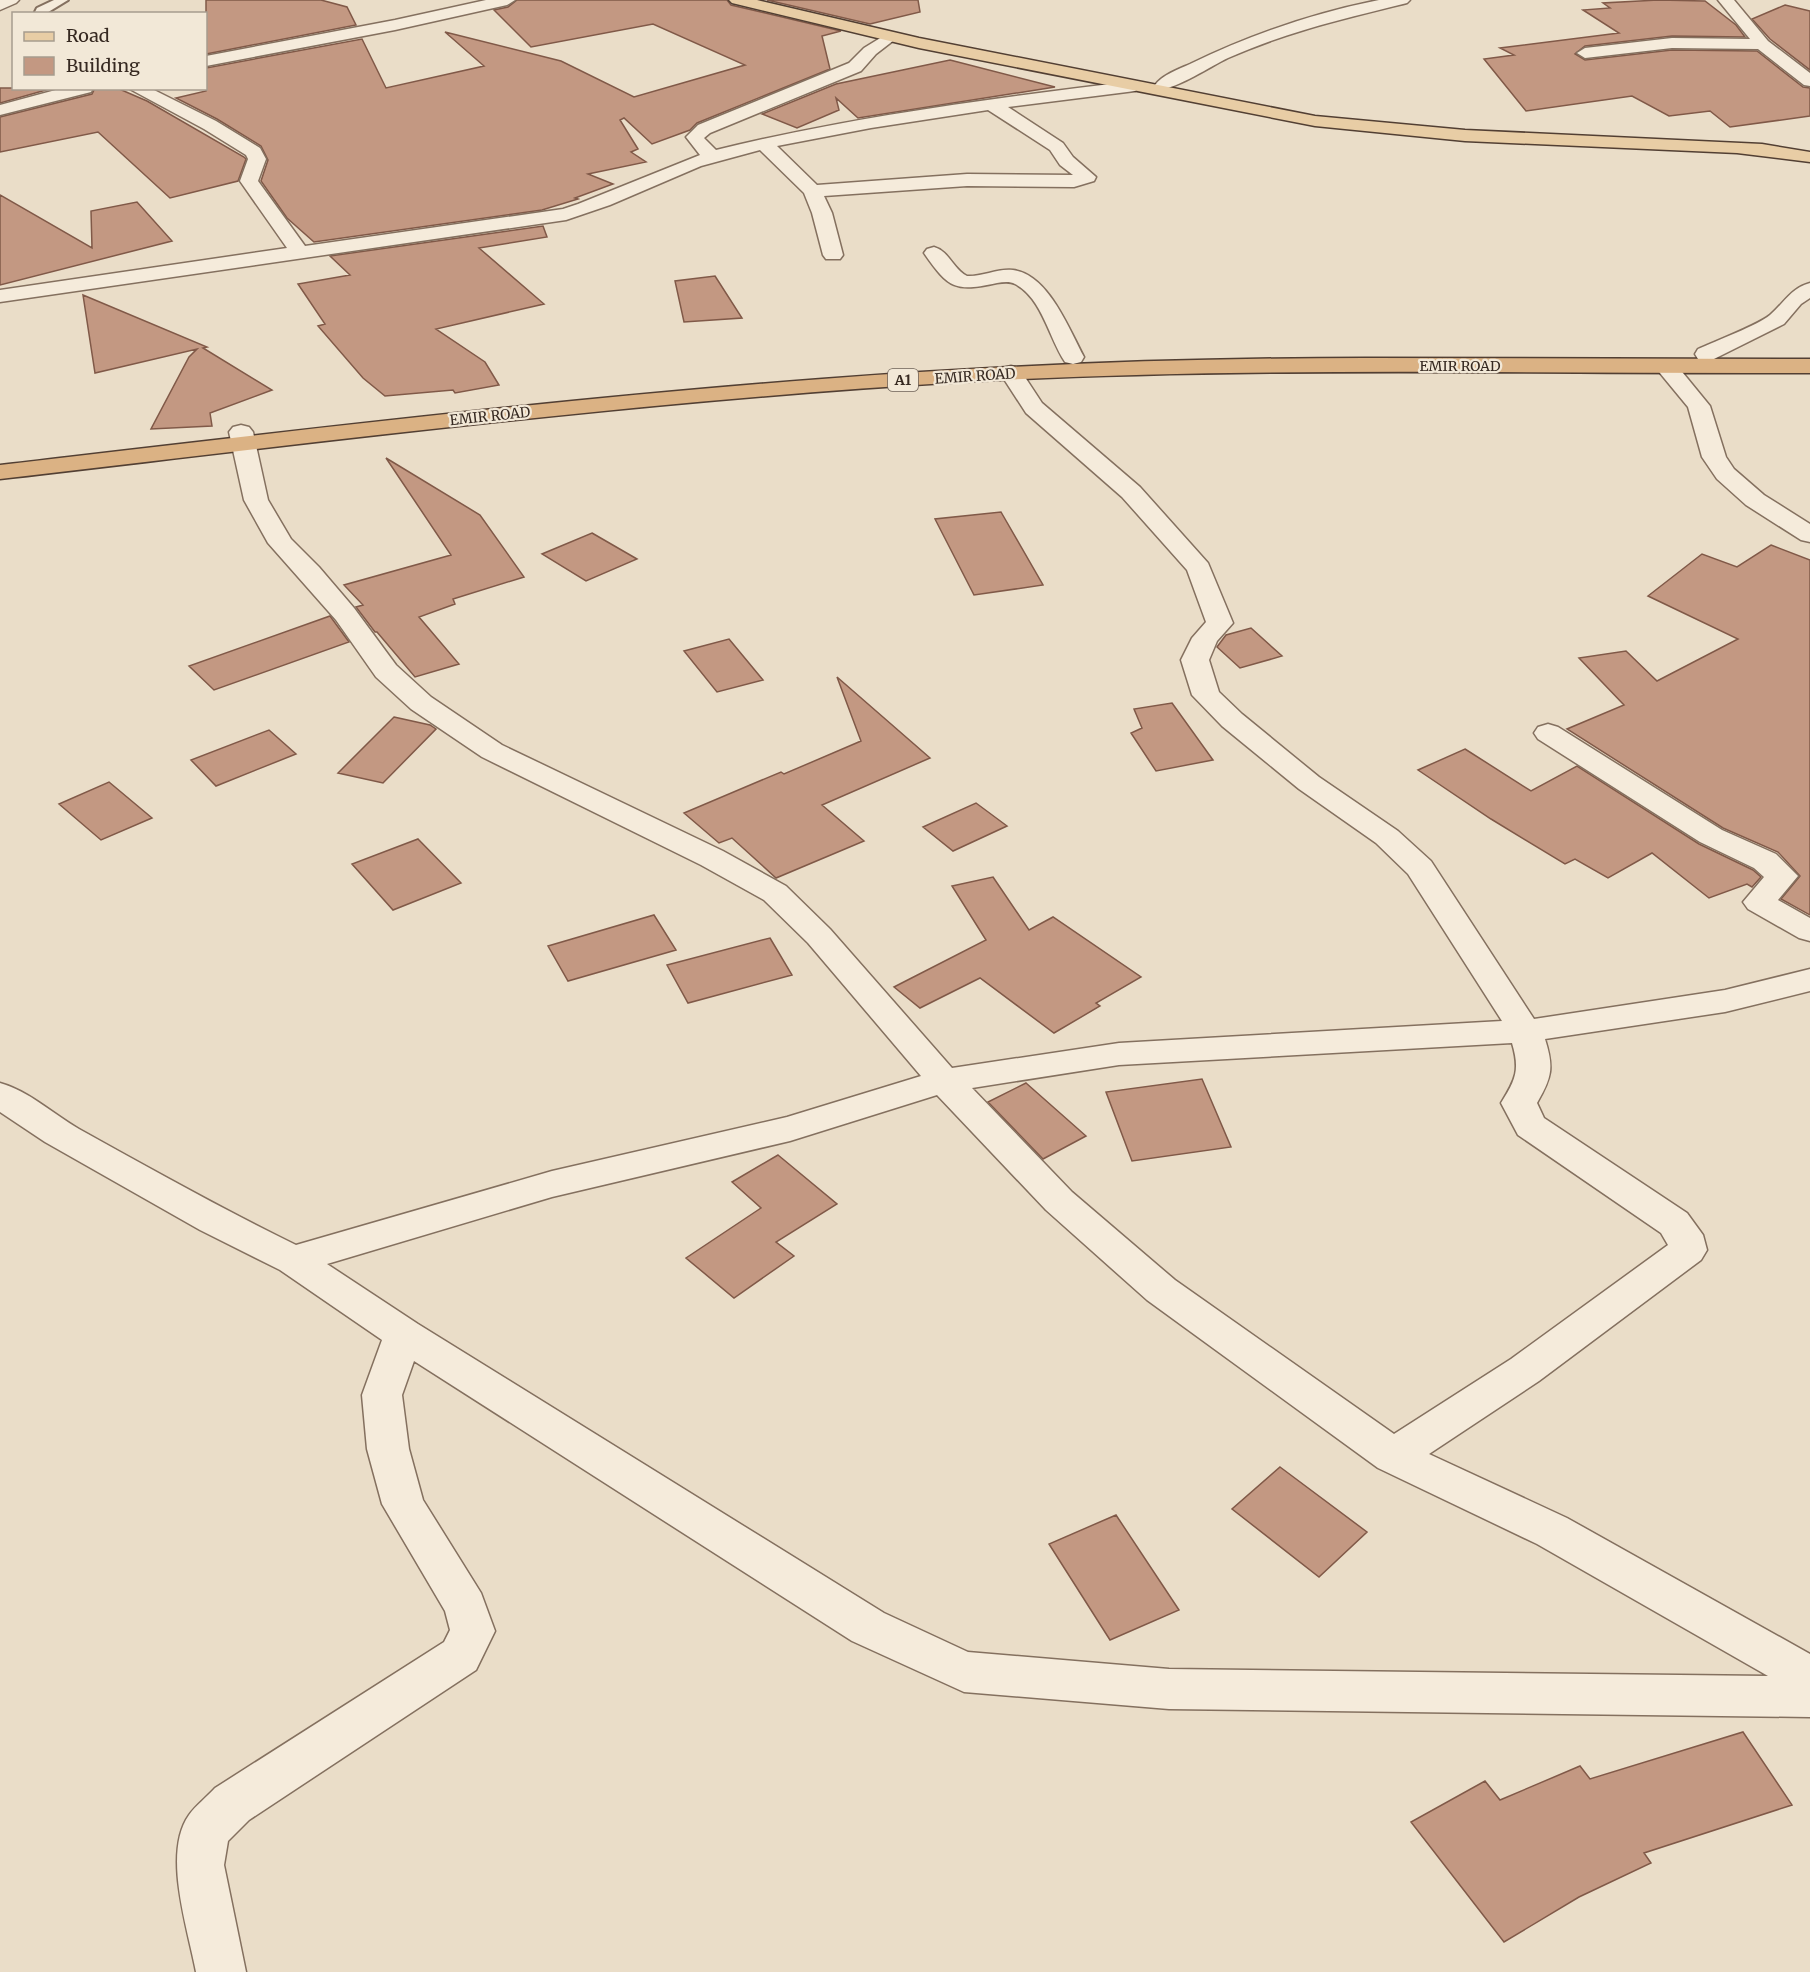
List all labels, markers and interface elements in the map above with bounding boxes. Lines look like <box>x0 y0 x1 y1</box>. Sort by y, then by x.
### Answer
legend <box>12 12 207 90</box>
text: Road <box>66 24 110 47</box>
text: Building <box>66 54 140 77</box>
street label: EMIR ROAD <box>1419 357 1501 375</box>
street label: EMIR ROAD <box>934 364 1017 388</box>
road number: A1 <box>888 369 918 391</box>
street label: EMIR ROAD <box>449 403 532 429</box>

